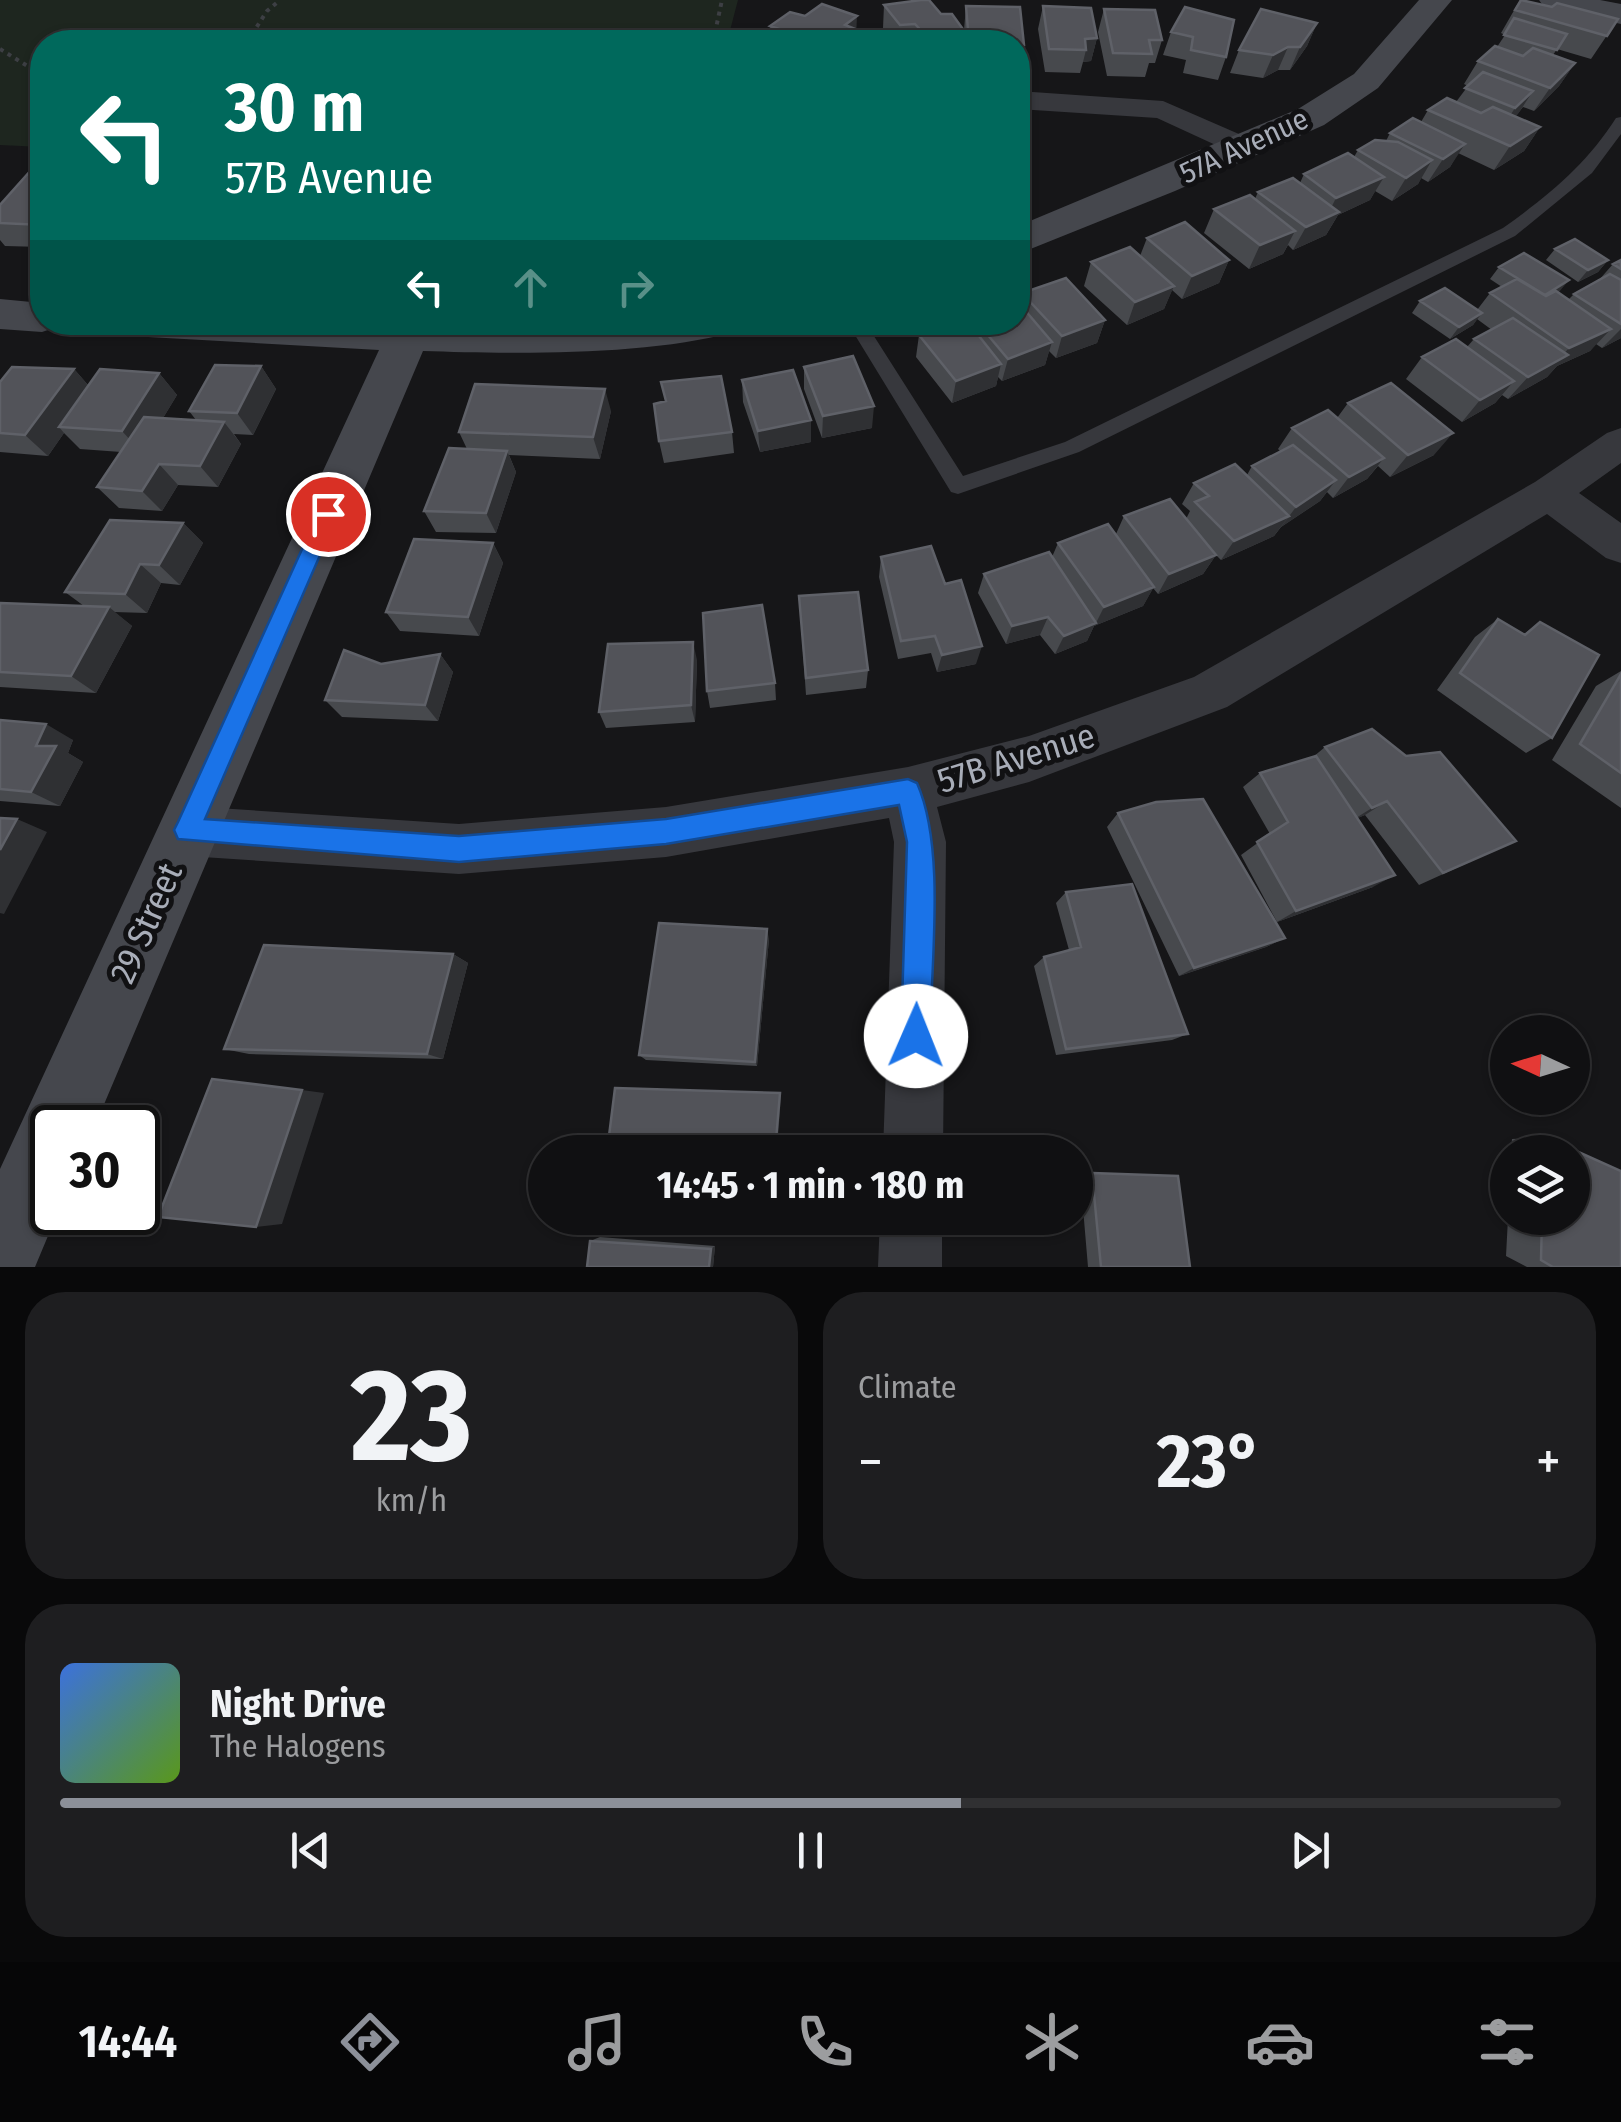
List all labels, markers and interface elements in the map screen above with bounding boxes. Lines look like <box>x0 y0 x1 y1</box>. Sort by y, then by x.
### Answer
text: 30 m <box>225 66 364 150</box>
icon: left <box>60 70 190 200</box>
street label: 57A Avenue <box>1174 101 1314 191</box>
text: 57B Avenue <box>225 151 433 205</box>
icon: left <box>398 260 453 315</box>
icon: ahead <box>503 260 558 315</box>
icon: right <box>608 260 663 315</box>
pin <box>286 472 371 557</box>
icon: arrive <box>301 487 356 542</box>
street label: 57B Avenue <box>932 714 1100 802</box>
street label: 29 Street <box>101 856 191 989</box>
position arrow <box>864 984 968 1088</box>
north arrow <box>1490 1015 1590 1115</box>
map controls <box>1490 1015 1590 1235</box>
speed limit sign: 30 <box>30 1105 160 1235</box>
button: layers <box>1490 1135 1590 1235</box>
text: 14:45 · 1 min · 180 m <box>657 1162 964 1208</box>
text: 23 <box>351 1338 472 1494</box>
text: Climate <box>858 1368 957 1406</box>
text: 23° <box>1157 1417 1262 1507</box>
text: − <box>858 1429 883 1495</box>
text: + <box>1536 1429 1561 1495</box>
text: km/h <box>376 1481 447 1519</box>
text: Night Drive <box>210 1681 386 1727</box>
text: The Halogens <box>210 1727 386 1765</box>
icon: previous <box>283 1823 338 1878</box>
icon: pause <box>783 1823 838 1878</box>
icon: next <box>1283 1823 1338 1878</box>
icon: directions <box>335 2007 405 2077</box>
icon: music <box>562 2007 632 2077</box>
icon: phone <box>790 2007 860 2077</box>
icon: climate <box>1017 2007 1087 2077</box>
icon: car <box>1245 2007 1315 2077</box>
icon: filters <box>1472 2007 1542 2077</box>
text: 14:44 <box>79 2015 177 2069</box>

